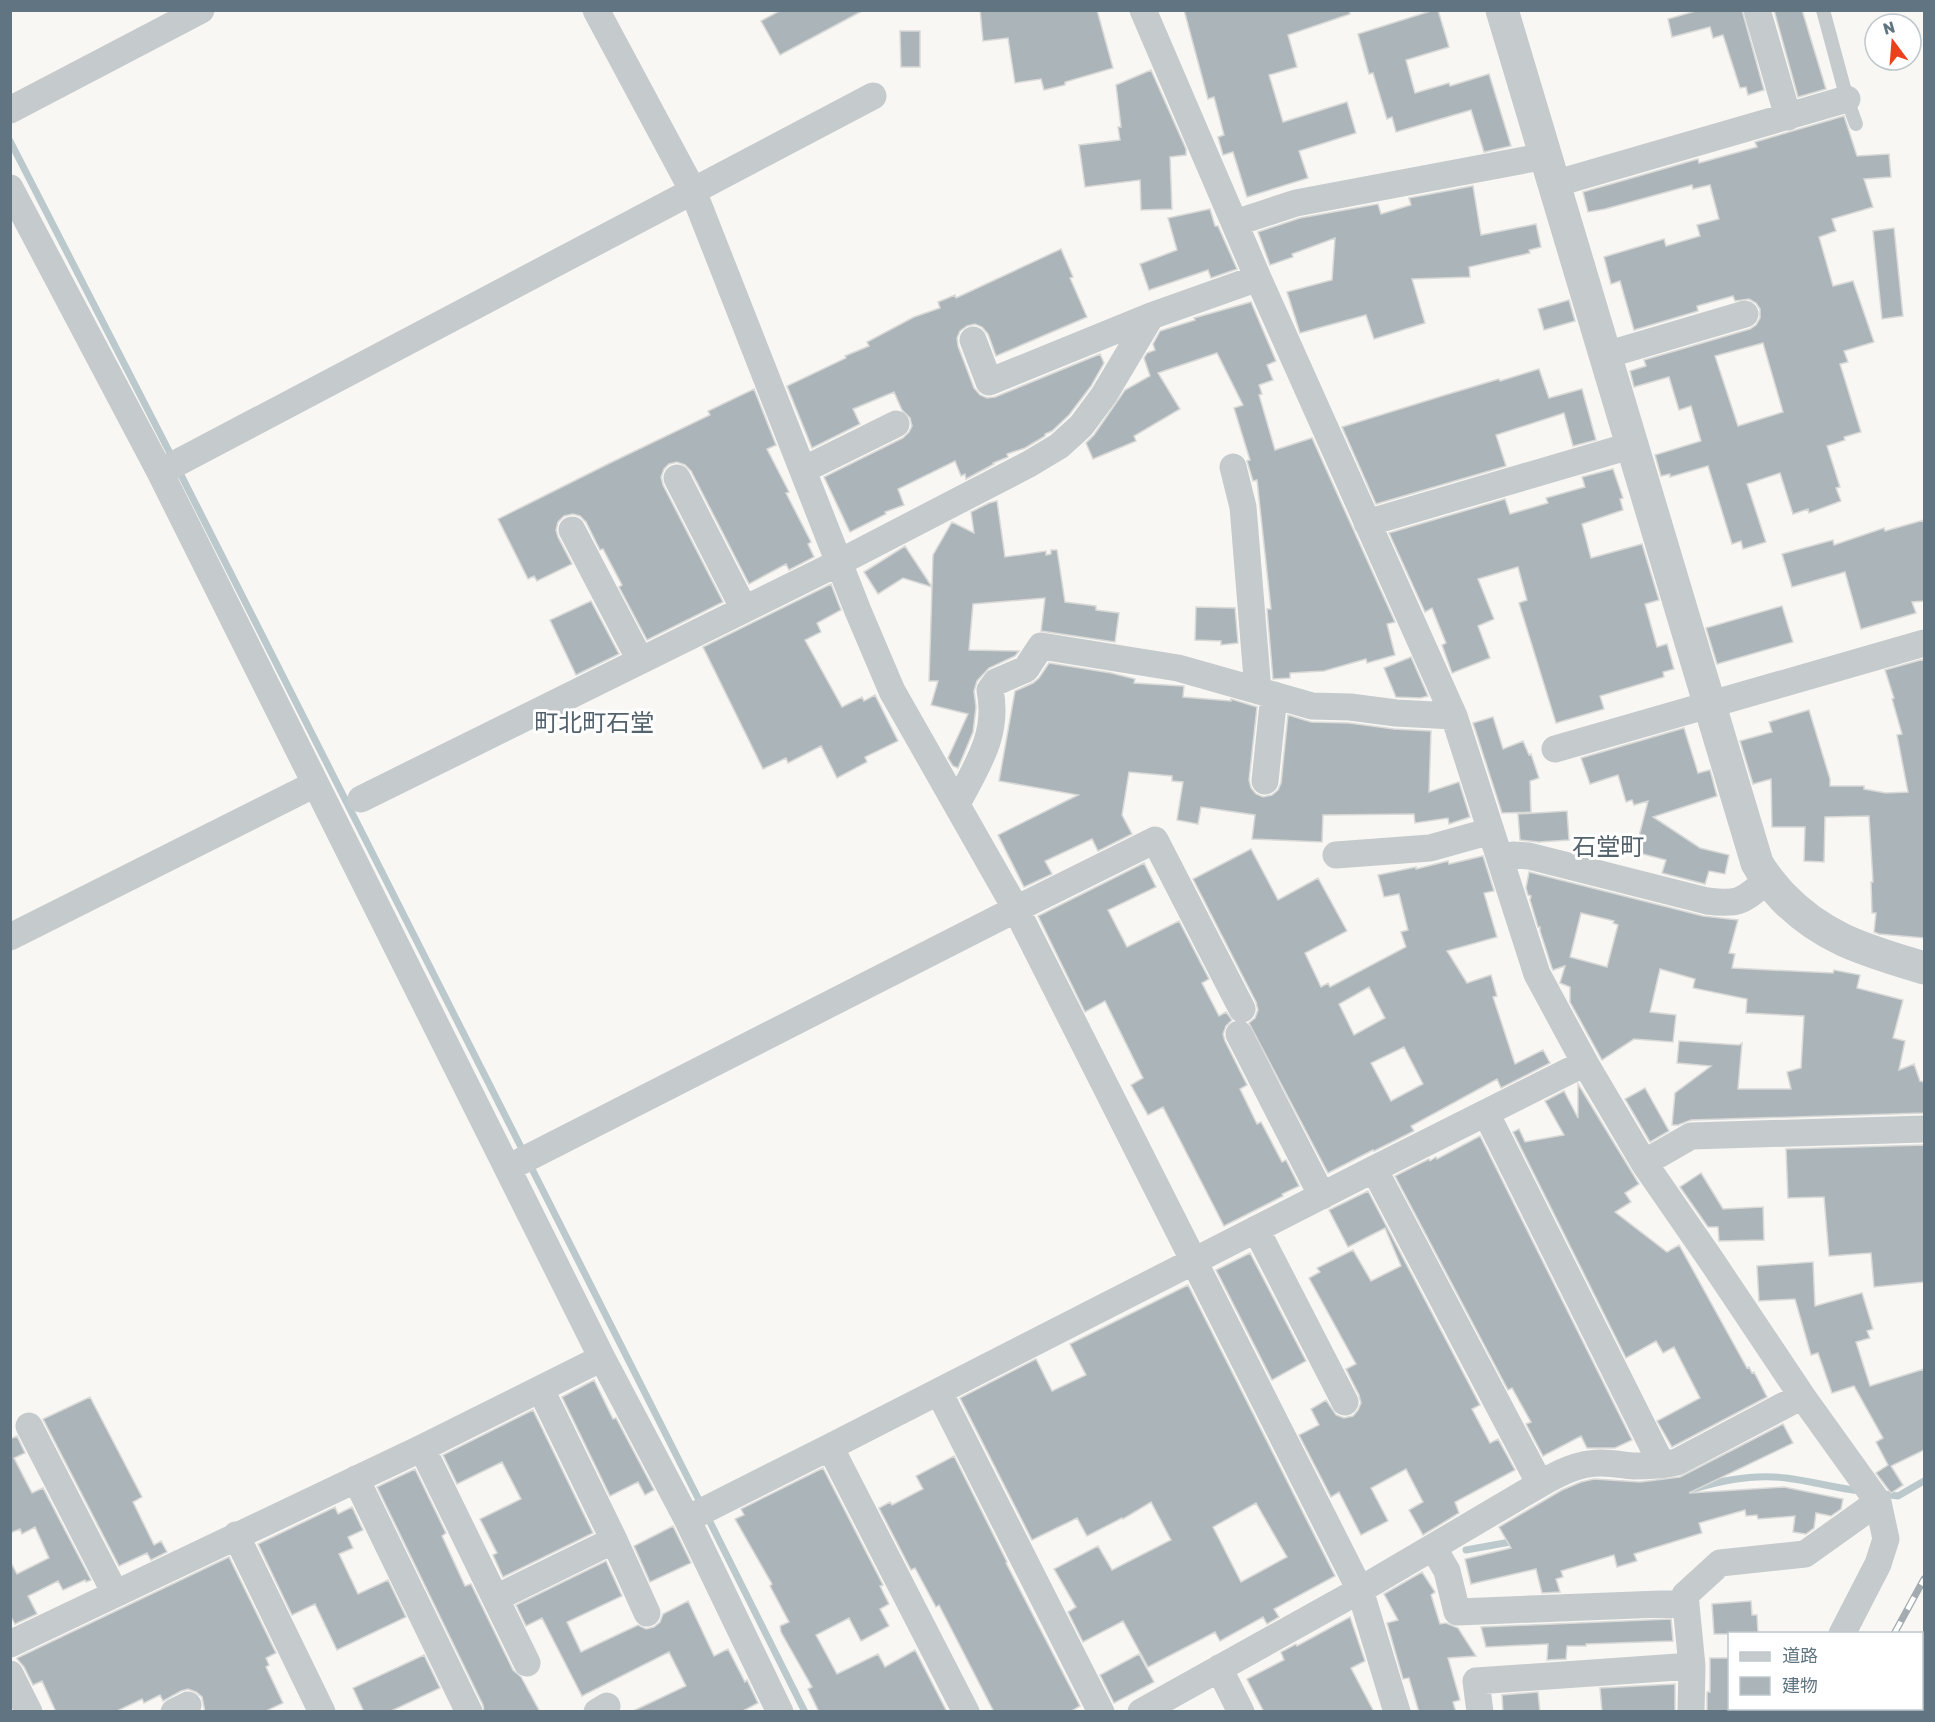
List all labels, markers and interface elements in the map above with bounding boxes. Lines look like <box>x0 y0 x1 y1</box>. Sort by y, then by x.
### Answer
north arrow <box>1863 12 1923 72</box>
text: N <box>1881 17 1897 39</box>
district label: 町北町石堂 <box>534 709 654 737</box>
district label: 石堂町 <box>1572 833 1644 861</box>
legend <box>1728 1632 1923 1710</box>
text: 道路 <box>1782 1645 1818 1667</box>
text: 建物 <box>1782 1675 1818 1697</box>

